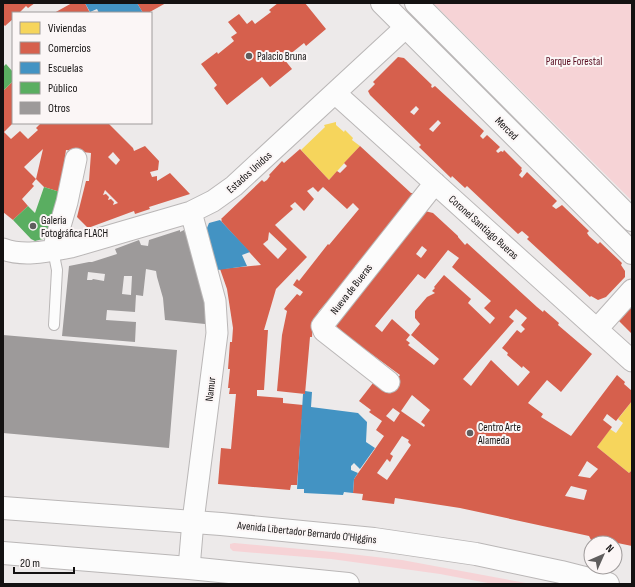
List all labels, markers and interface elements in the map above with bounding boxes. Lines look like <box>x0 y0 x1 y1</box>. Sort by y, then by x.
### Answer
legend <box>12 12 152 124</box>
text: Viviendas <box>48 21 86 36</box>
text: Comercios <box>48 41 91 56</box>
place label: Palacio Bruna <box>257 50 306 63</box>
marker: Palacio Bruna <box>244 51 254 61</box>
park label: Parque Forestal <box>546 55 602 68</box>
text: Escuelas <box>48 61 83 76</box>
text: Público <box>48 81 78 96</box>
text: Otros <box>48 101 70 116</box>
street label: Merced <box>492 114 521 143</box>
street label: Estados Unidos <box>224 149 275 196</box>
street label: Coronel Santiago Bueras <box>446 193 521 262</box>
place label: Galeria Fotográfica FLACH <box>41 214 108 240</box>
marker: Galeria Fotográfica FLACH <box>28 221 38 231</box>
street label: Nueva de Bueras <box>328 261 375 317</box>
street label: Namur <box>203 376 218 402</box>
place label: Centro Arte Alameda <box>477 421 521 447</box>
marker: Centro Arte Alameda <box>465 428 475 438</box>
street label: Avenida Libertador Bernardo O'Higgins <box>236 519 377 546</box>
north arrow <box>583 535 623 575</box>
text: N <box>603 542 616 555</box>
scale bar <box>14 549 74 575</box>
text: 20 m <box>20 556 40 571</box>

